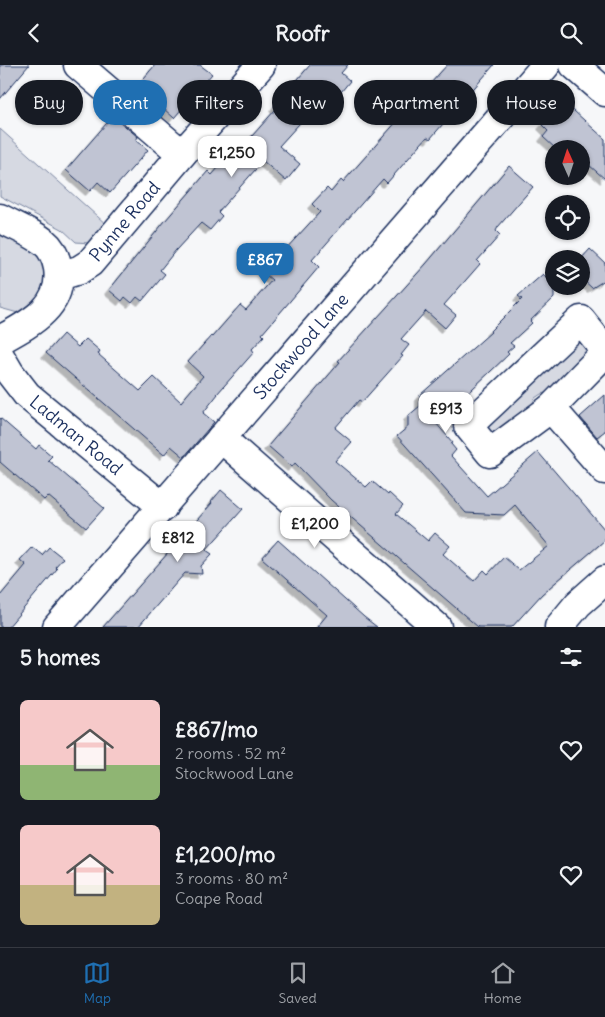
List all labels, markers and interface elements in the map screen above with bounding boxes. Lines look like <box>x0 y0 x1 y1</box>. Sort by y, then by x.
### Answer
icon: back <box>20 19 48 47</box>
text: Roofr <box>275 19 330 47</box>
icon: search <box>557 19 585 47</box>
chip: Buy <box>15 80 83 125</box>
chip: Rent <box>93 80 167 125</box>
chip: Filters <box>177 80 262 125</box>
chip: New <box>272 80 344 125</box>
chip: Apartment <box>354 80 477 125</box>
chip: House <box>487 80 575 125</box>
pin: £1,250 <box>191 135 273 178</box>
north arrow <box>545 140 590 185</box>
map controls <box>545 140 590 295</box>
text: £1,250 <box>209 142 255 162</box>
street label: Pynne Road <box>84 176 165 266</box>
button: locate <box>545 195 590 240</box>
pin: £867 <box>235 243 295 285</box>
text: £867 <box>248 249 282 269</box>
button: layers <box>545 250 590 295</box>
street label: Stockwood Lane <box>248 288 353 404</box>
street label: Ladman Road <box>25 390 128 480</box>
pin: £913 <box>416 391 476 434</box>
text: £913 <box>429 398 463 418</box>
pin: £1,200 <box>274 507 356 549</box>
text: £1,200 <box>291 513 339 533</box>
pin: £812 <box>148 521 208 563</box>
text: £812 <box>162 527 194 547</box>
icon: filters <box>557 643 585 671</box>
text: 5 homes <box>20 644 100 671</box>
text: £867/mo <box>175 716 258 743</box>
icon: home <box>60 720 120 780</box>
icon: heart <box>557 736 585 764</box>
text: 2 rooms · 52 m² <box>175 743 286 763</box>
text: Stockwood Lane <box>175 763 294 783</box>
text: £1,200/mo <box>175 841 275 868</box>
icon: home <box>60 845 120 905</box>
icon: heart <box>557 861 585 889</box>
text: 3 rooms · 80 m² <box>175 868 288 888</box>
text: Coape Road <box>175 888 263 908</box>
tab: Map <box>83 959 111 1007</box>
tab: Saved <box>278 959 317 1007</box>
tab: Home <box>484 959 521 1007</box>

